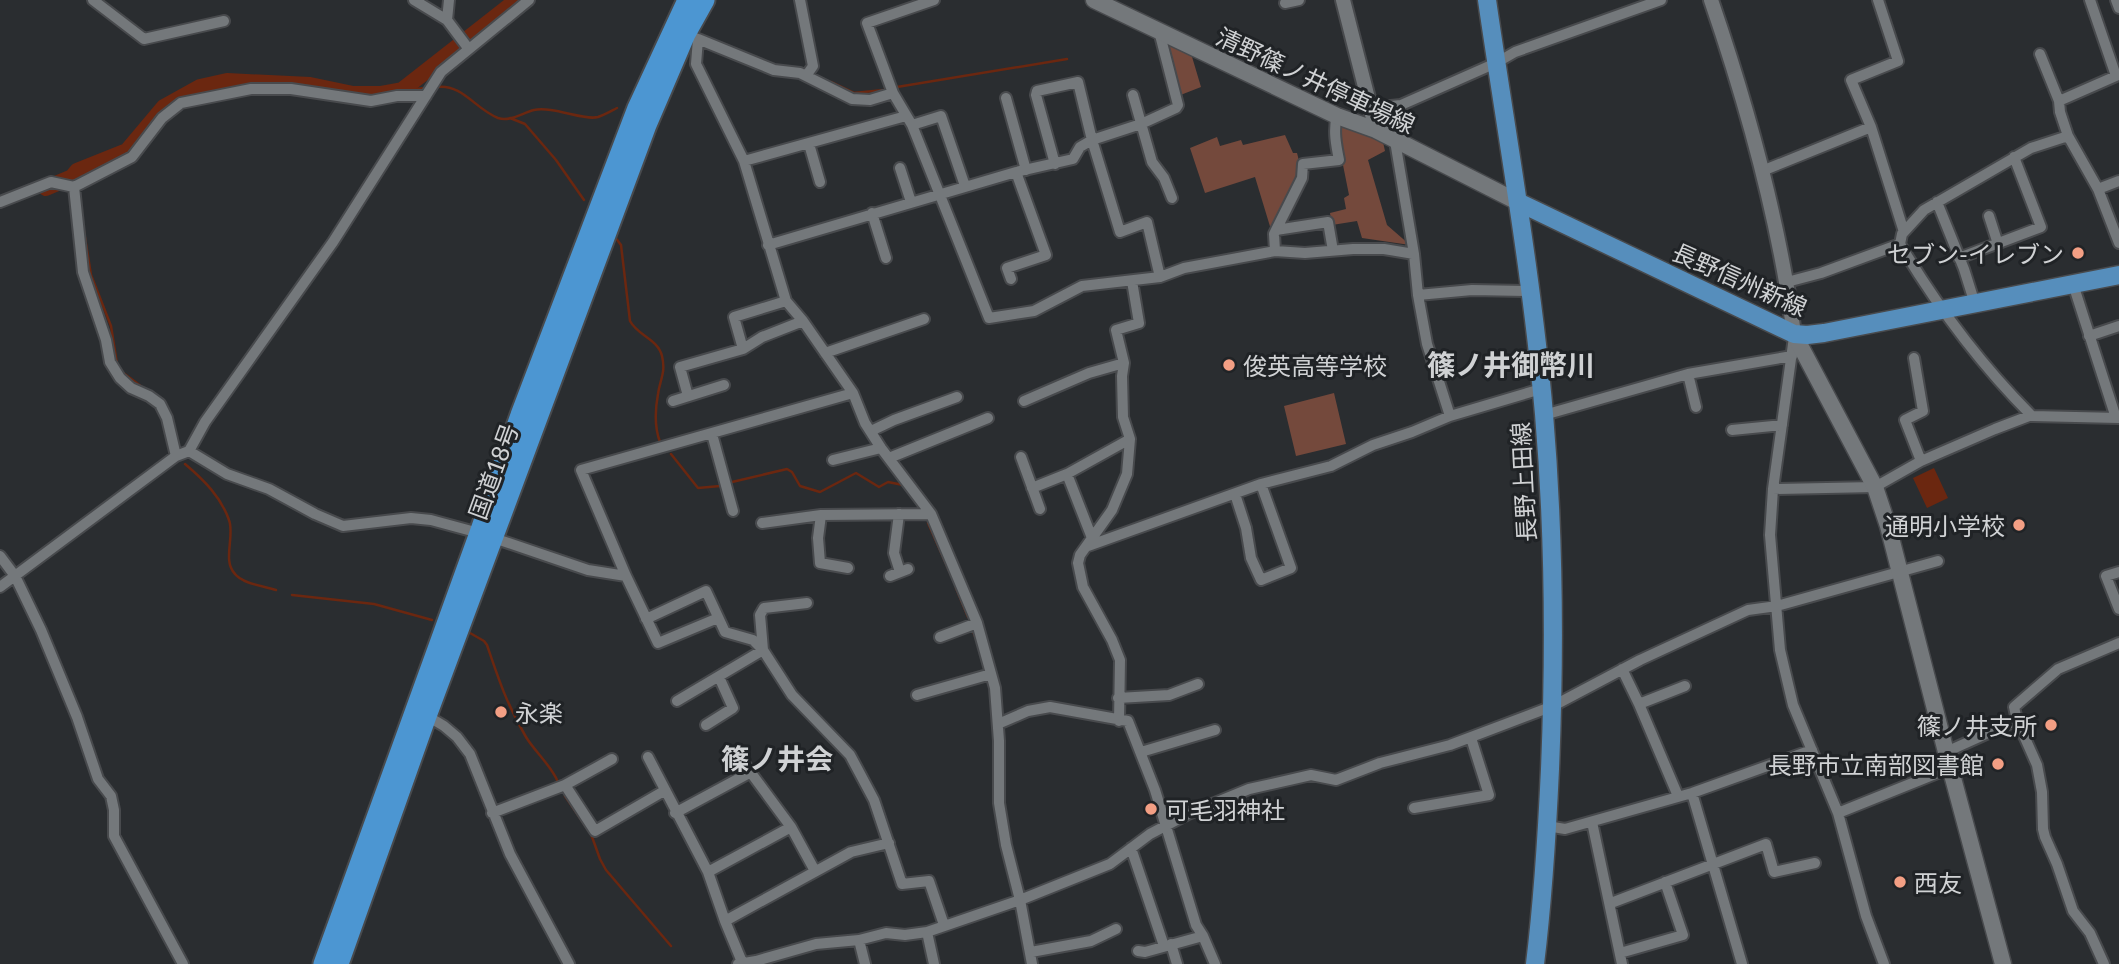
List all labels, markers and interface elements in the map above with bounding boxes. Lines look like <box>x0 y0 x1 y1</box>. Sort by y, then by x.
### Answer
street label: 清野篠ノ井停車場線 <box>1212 21 1420 139</box>
street label: 長野信州新線 <box>1668 236 1812 322</box>
place label: セブン-イレブン <box>1887 239 2064 268</box>
marker: セブン-イレブン <box>2070 245 2086 261</box>
district label: 篠ノ井御幣川 <box>1427 347 1595 381</box>
place label: 俊英高等学校 <box>1243 351 1387 380</box>
marker: 俊英高等学校 <box>1221 357 1237 373</box>
street label: 国道18号 <box>462 419 524 523</box>
street label: 長野上田線 <box>1505 421 1541 543</box>
place label: 通明小学校 <box>1885 511 2005 540</box>
marker: 通明小学校 <box>2011 517 2027 533</box>
place label: 永楽 <box>515 698 563 727</box>
marker: 永楽 <box>493 704 509 720</box>
place label: 篠ノ井支所 <box>1917 711 2037 740</box>
marker: 篠ノ井支所 <box>2043 717 2059 733</box>
district label: 篠ノ井会 <box>721 741 833 775</box>
place label: 長野市立南部図書館 <box>1768 750 1984 779</box>
marker: 長野市立南部図書館 <box>1990 756 2006 772</box>
place label: 可毛羽神社 <box>1165 795 1285 824</box>
marker: 可毛羽神社 <box>1143 801 1159 817</box>
place label: 西友 <box>1914 868 1962 897</box>
marker: 西友 <box>1892 874 1908 890</box>

